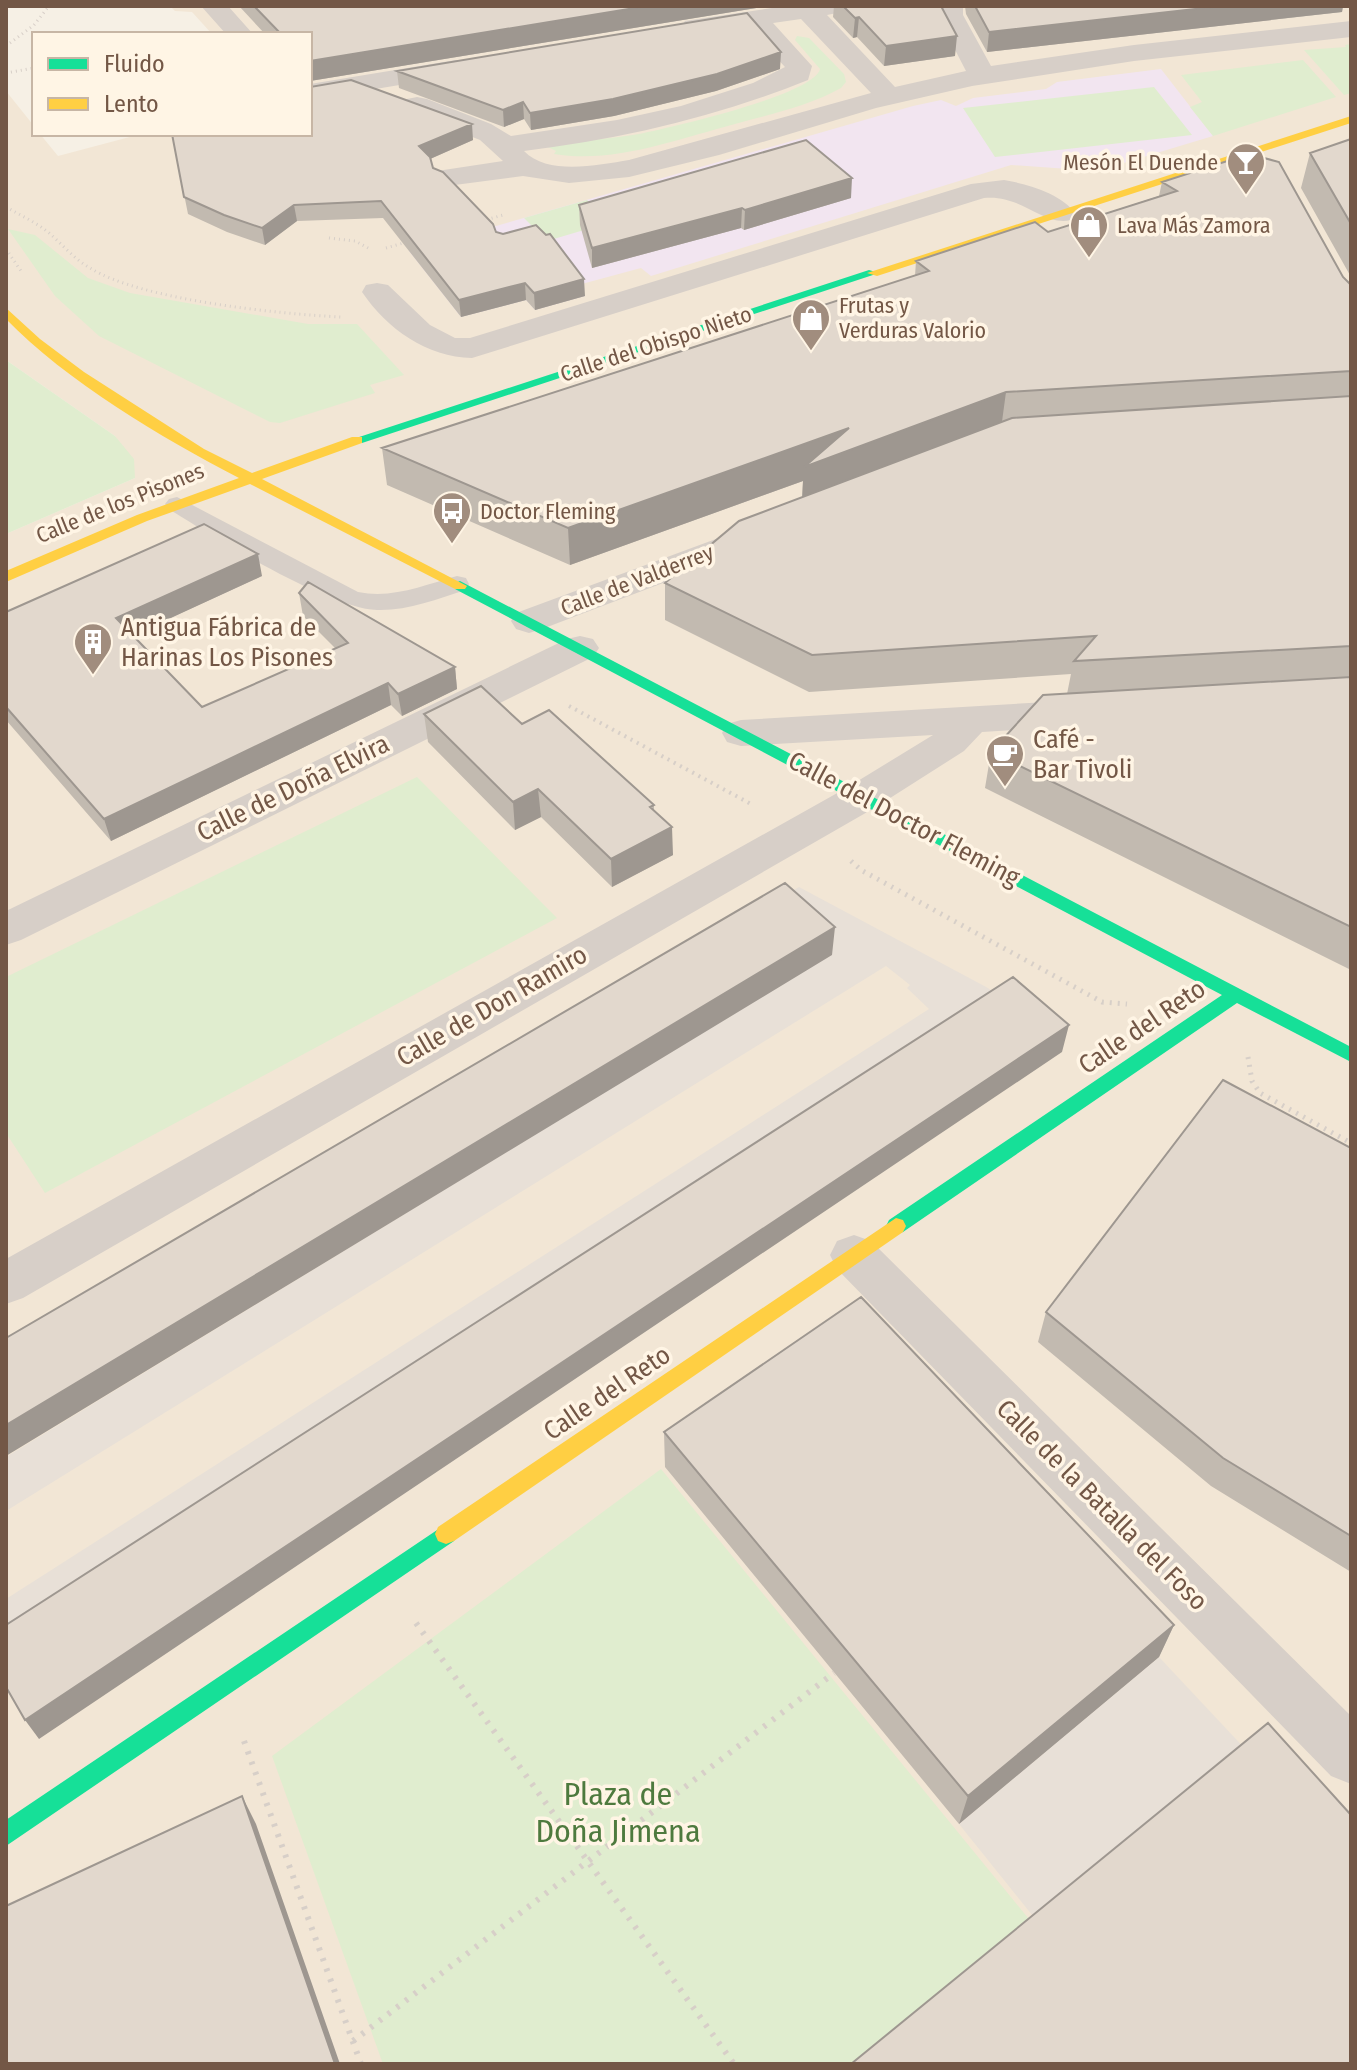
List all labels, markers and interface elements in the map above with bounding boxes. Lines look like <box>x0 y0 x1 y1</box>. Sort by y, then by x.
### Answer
legend <box>32 32 312 136</box>
text: Fluido <box>104 50 165 78</box>
text: Lento <box>104 90 159 118</box>
bar icon: Mesón El Duende <box>1225 141 1267 196</box>
place label: Mesón El Duende <box>1063 149 1218 176</box>
shop icon: Lava Más Zamora <box>1068 204 1110 259</box>
place label: Lava Más Zamora <box>1117 212 1270 239</box>
place label: Frutas y Verduras Valorio <box>839 292 986 344</box>
shop icon: Frutas y Verduras Valorio <box>790 297 832 352</box>
street label: Calle del Obispo Nieto <box>557 300 755 388</box>
street label: Calle de los Pisones <box>32 457 208 549</box>
bus stop icon: Doctor Fleming <box>431 490 473 545</box>
place label: Doctor Fleming <box>480 498 616 525</box>
street label: Calle de Valderrey <box>557 538 717 622</box>
place label: Antigua Fábrica de Harinas Los Pisones <box>121 612 333 673</box>
building icon: Antigua Fábrica de Harinas Los Pisones <box>72 621 114 676</box>
place label: Café - Bar Tivoli <box>1033 724 1132 785</box>
street label: Calle de Doña Elvira <box>192 728 394 848</box>
cafe icon: Café - Bar Tivoli <box>984 733 1026 788</box>
street label: Calle del Doctor Fleming <box>783 745 1026 894</box>
street label: Calle de Don Ramiro <box>391 939 593 1073</box>
street label: Calle del Reto <box>1073 973 1211 1081</box>
street label: Calle del Reto <box>538 1339 676 1447</box>
street label: Calle de la Batalla del Foso <box>990 1393 1214 1617</box>
park label: Plaza de Doña Jimena <box>535 1775 701 1850</box>

